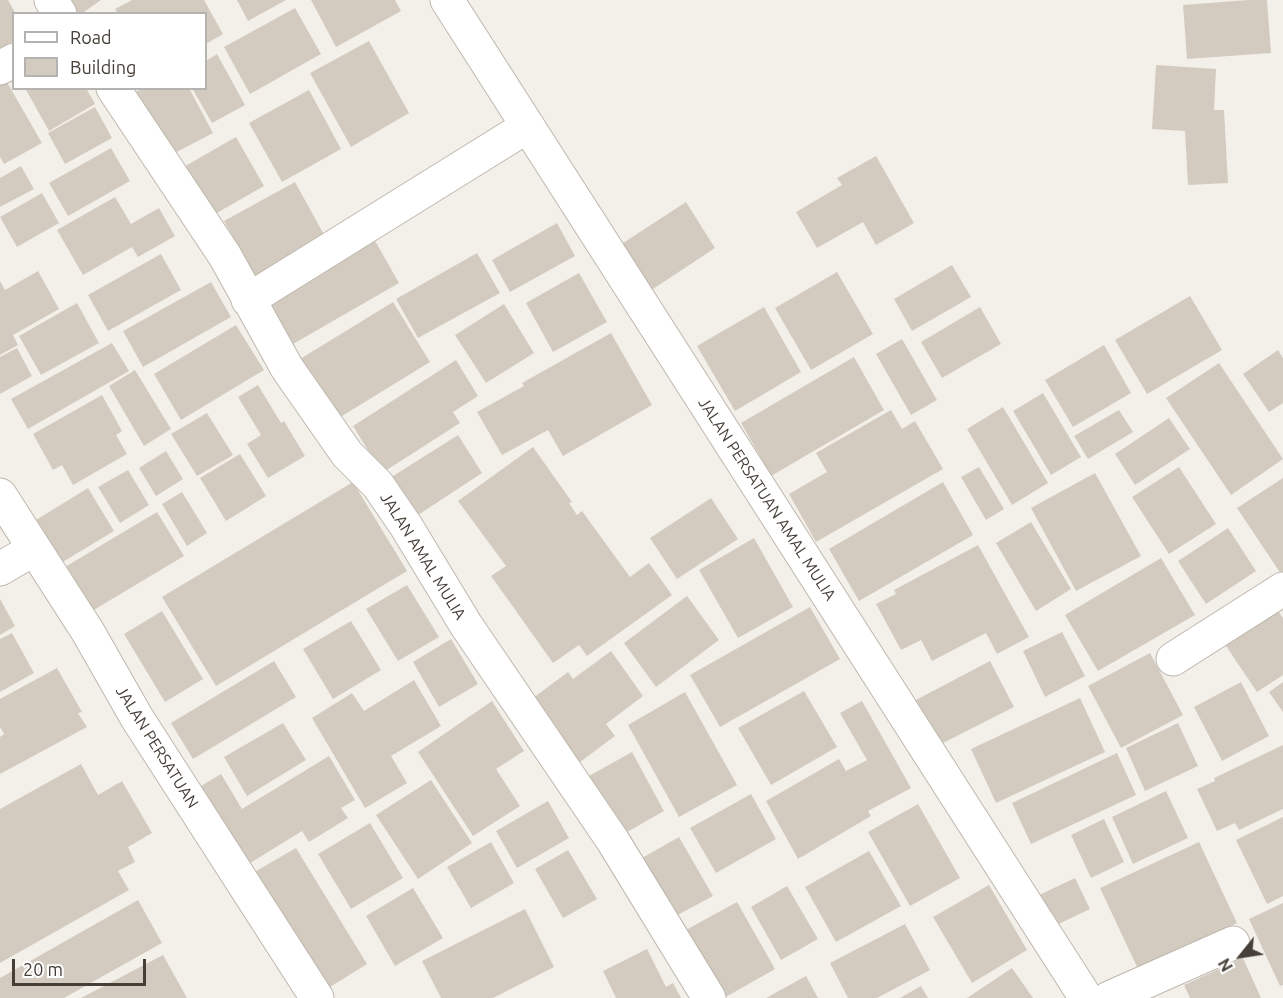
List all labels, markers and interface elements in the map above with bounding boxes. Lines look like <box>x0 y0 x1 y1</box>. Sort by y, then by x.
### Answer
legend <box>12 12 207 90</box>
text: Road <box>70 27 112 47</box>
text: Building <box>70 57 136 77</box>
street label: JALAN PERSATUAN AMAL MULIA <box>694 394 840 604</box>
street label: JALAN AMAL MULIA <box>376 489 470 623</box>
street label: JALAN PERSATUAN <box>112 682 202 812</box>
north arrow <box>1211 926 1271 986</box>
scale bar <box>15 947 148 985</box>
text: N <box>1215 955 1236 975</box>
text: 20 m <box>23 959 63 979</box>

